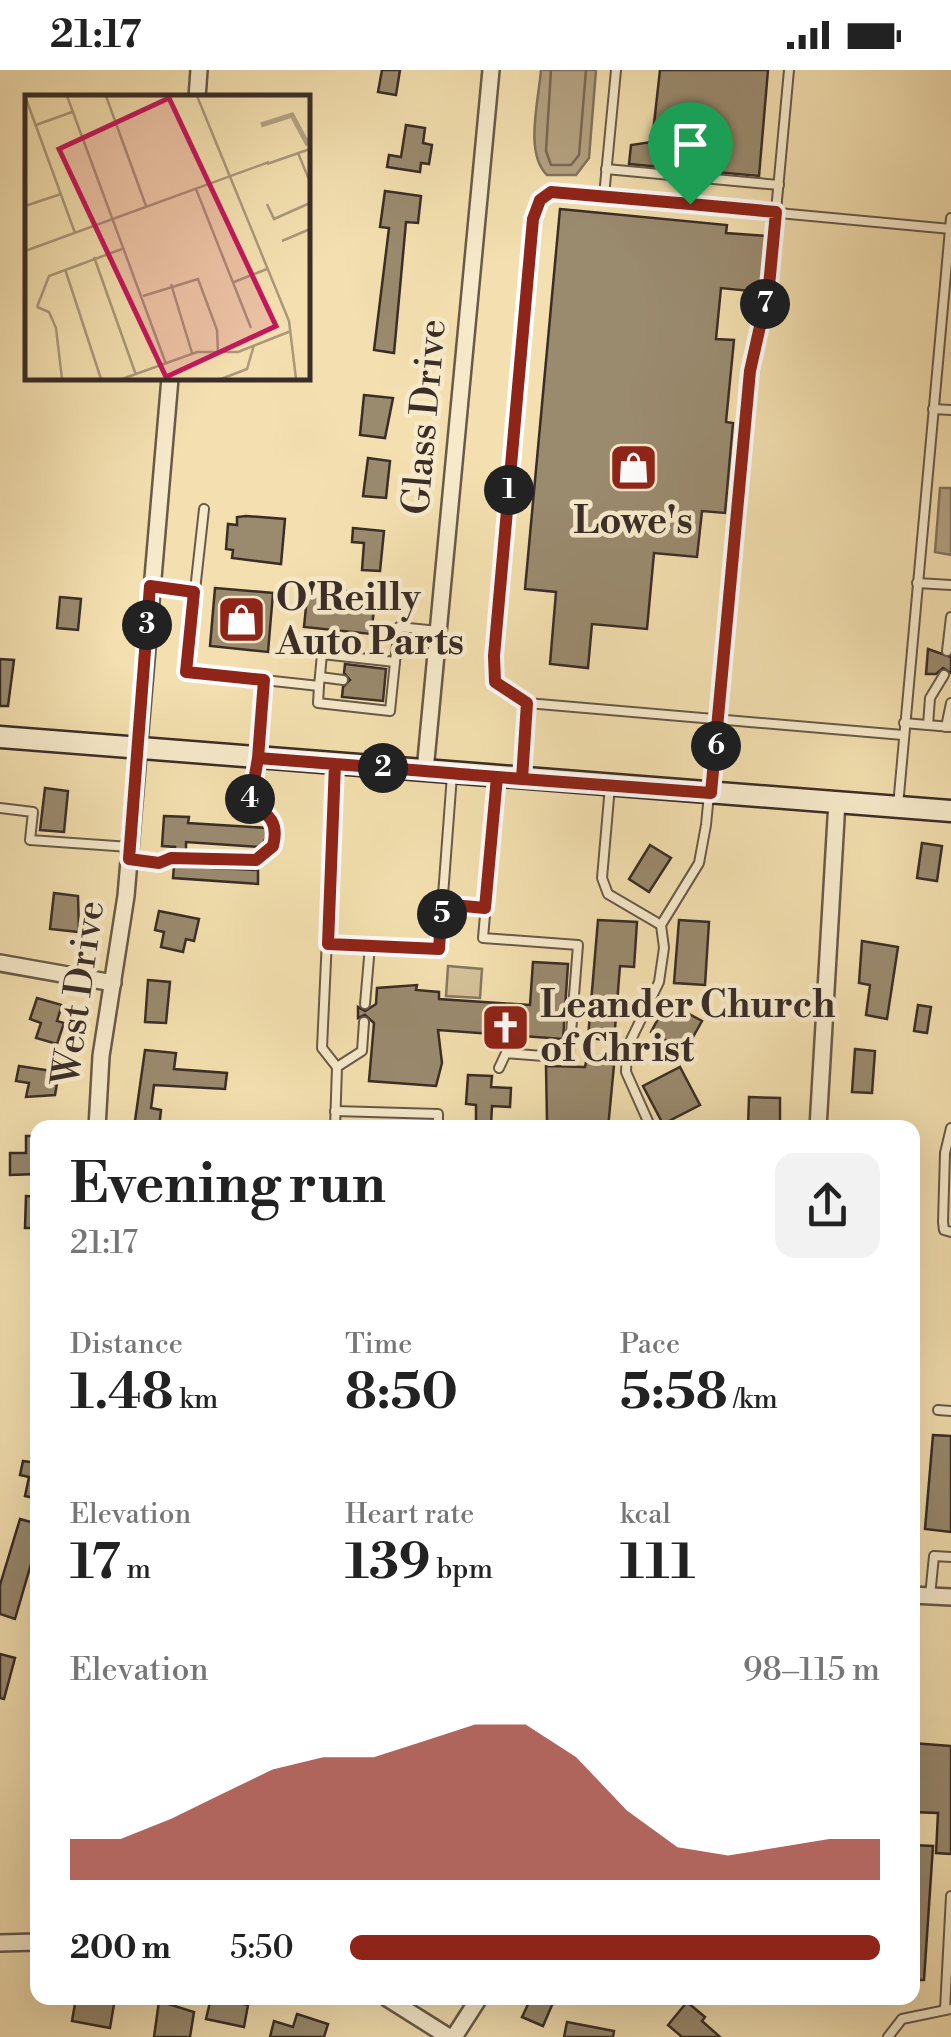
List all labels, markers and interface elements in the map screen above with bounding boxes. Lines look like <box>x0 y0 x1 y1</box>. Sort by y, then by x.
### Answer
text: 21:17 <box>50 12 141 59</box>
inset map <box>25 95 310 380</box>
pin <box>648 102 733 205</box>
icon: arrive <box>663 117 718 172</box>
pin: 7 <box>740 279 790 329</box>
text: 7 <box>757 286 773 321</box>
street label: Glass Drive <box>393 317 457 517</box>
shop icon: Lowe's <box>607 441 659 493</box>
pin: 1 <box>484 465 534 515</box>
text: 1 <box>502 472 516 507</box>
place label: Lowe's <box>573 498 693 545</box>
place label: O'Reilly Auto Parts <box>275 575 464 666</box>
shop icon: O'Reilly Auto Parts <box>215 594 267 646</box>
pin: 3 <box>122 600 172 650</box>
text: 3 <box>139 607 155 642</box>
pin: 6 <box>691 721 741 771</box>
text: 6 <box>707 728 725 763</box>
pin: 2 <box>358 743 408 793</box>
text: 2 <box>374 750 392 785</box>
pin: 4 <box>225 774 275 824</box>
text: 4 <box>241 781 259 816</box>
pin: 5 <box>417 889 467 939</box>
text: 5 <box>433 896 451 931</box>
street label: West Drive <box>43 898 115 1089</box>
place label: Leander Church of Christ <box>540 982 836 1073</box>
church icon: Leander Church of Christ <box>479 1001 531 1053</box>
text: Evening run <box>70 1151 386 1220</box>
button: share <box>775 1153 880 1258</box>
text: 21:17 <box>70 1223 138 1263</box>
text: Distance <box>70 1327 183 1362</box>
text: Time <box>345 1327 412 1362</box>
text: Pace <box>620 1327 680 1362</box>
text: 1.48 <box>70 1362 173 1424</box>
text: 8:50 <box>345 1362 458 1424</box>
text: 5:58 <box>620 1362 728 1424</box>
text: km <box>173 1382 218 1417</box>
text: /km <box>728 1382 778 1417</box>
text: Elevation <box>70 1497 191 1532</box>
text: Heart rate <box>345 1497 474 1532</box>
text: kcal <box>620 1497 671 1532</box>
text: 17 <box>70 1532 121 1594</box>
text: 139 <box>345 1532 431 1594</box>
text: 111 <box>620 1532 695 1594</box>
text: m <box>121 1552 151 1587</box>
text: bpm <box>431 1552 493 1587</box>
text: Elevation <box>70 1650 209 1690</box>
text: 98–115 m <box>743 1650 880 1690</box>
text: 200 m <box>70 1928 171 1968</box>
text: 5:50 <box>230 1928 294 1968</box>

